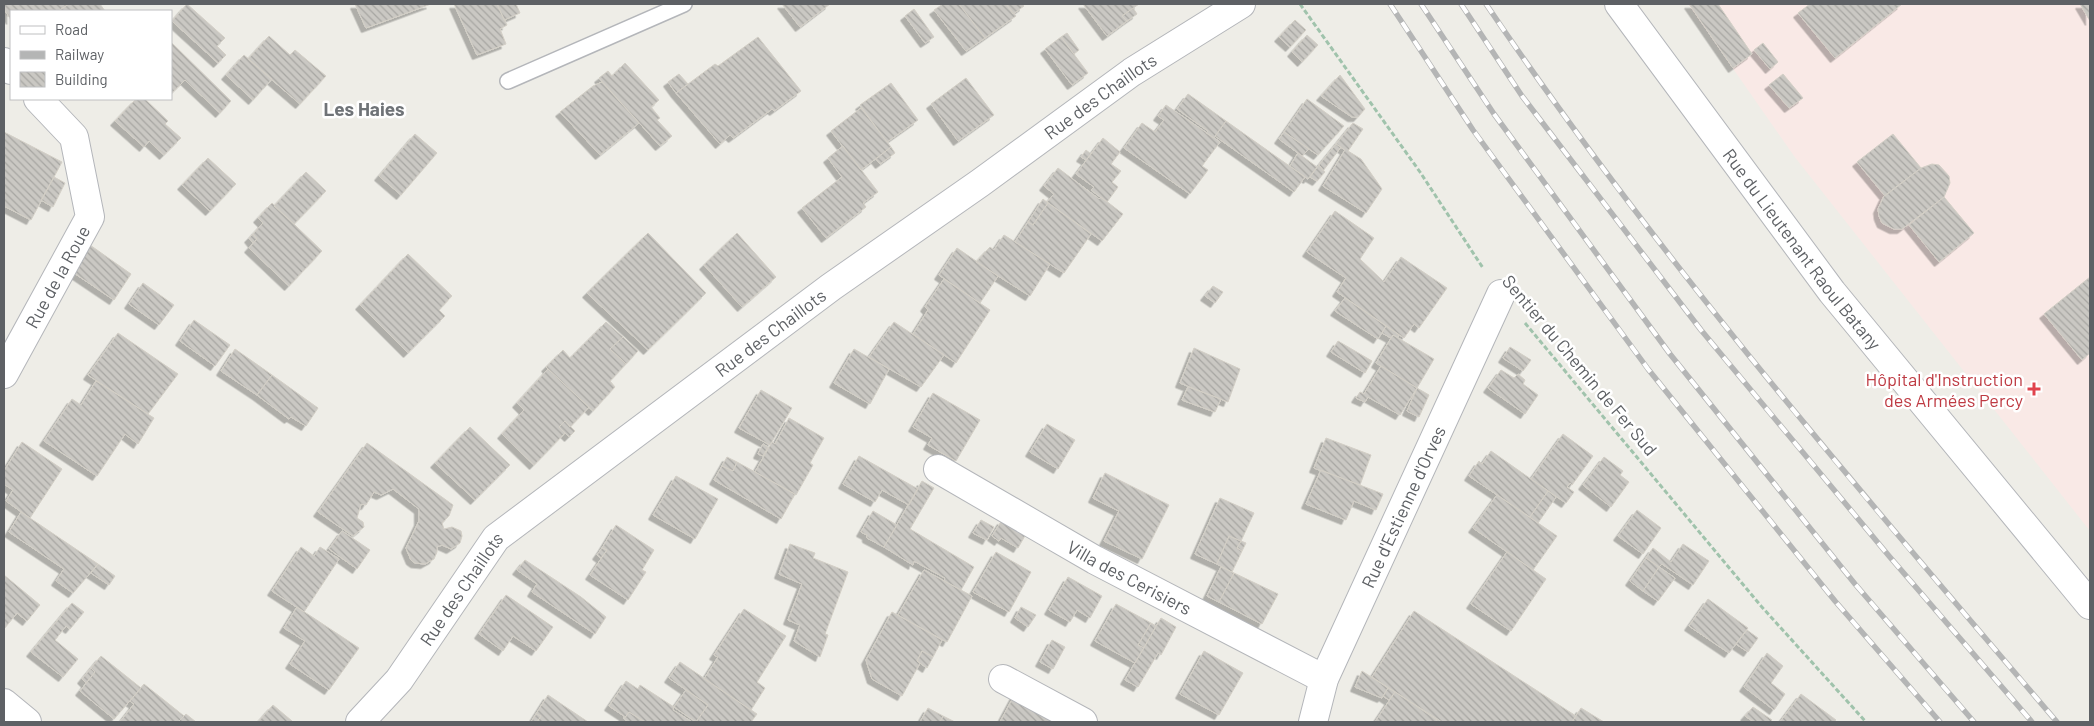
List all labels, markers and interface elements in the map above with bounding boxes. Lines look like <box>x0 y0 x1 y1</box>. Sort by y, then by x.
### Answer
legend <box>10 10 172 100</box>
text: Road <box>55 20 88 38</box>
text: Railway <box>55 45 104 63</box>
street label: Rue des Chaillots <box>1040 49 1161 144</box>
text: Building <box>55 70 108 88</box>
district label: Les Haies <box>323 97 405 120</box>
street label: Rue du Lieutenant Raoul Batany <box>1719 144 1886 354</box>
street label: Rue de la Roue <box>20 221 94 332</box>
street label: Sentier du Chemin de Fer Sud <box>1498 270 1662 460</box>
street label: Rue des Chaillots <box>710 284 830 381</box>
place label: Hôpital d'Instruction des Armées Percy <box>1866 368 2023 411</box>
marker: Hôpital d'Instruction des Armées Percy <box>2027 382 2041 396</box>
street label: Rue d'Estienne d'Orves <box>1357 422 1450 591</box>
street label: Rue des Chaillots <box>415 526 507 650</box>
street label: Villa des Cerisiers <box>1063 535 1195 619</box>

